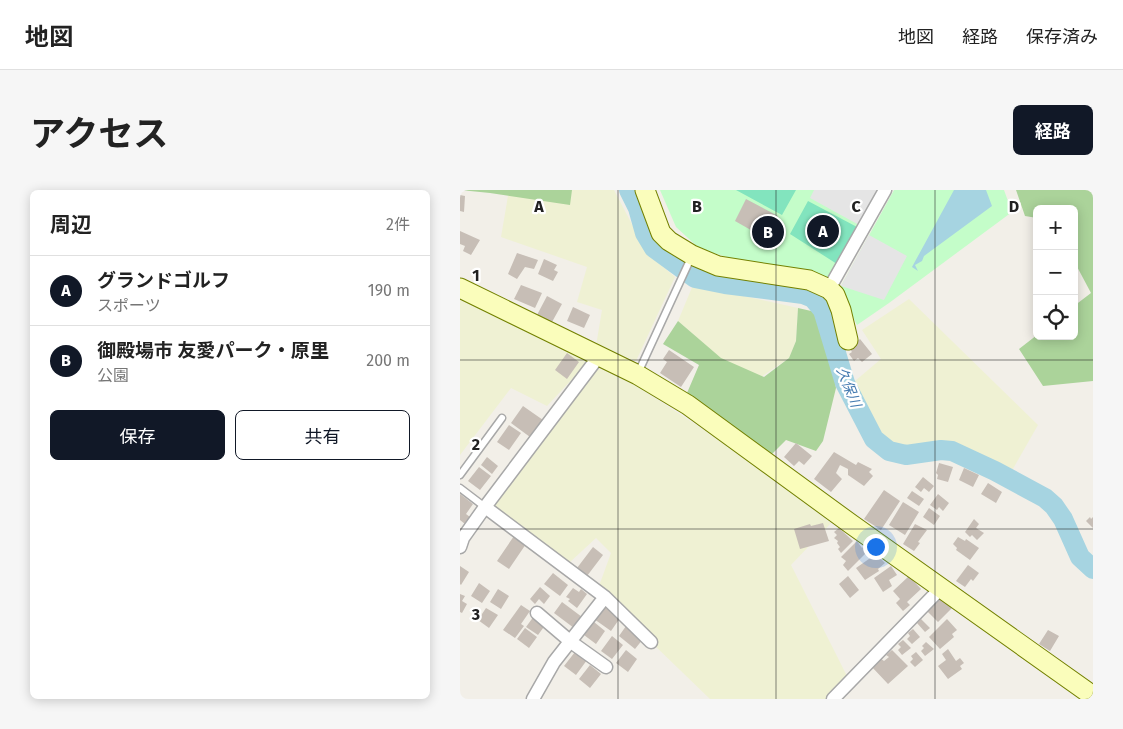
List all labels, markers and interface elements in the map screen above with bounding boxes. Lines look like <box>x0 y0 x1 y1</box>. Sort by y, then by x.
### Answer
text: 地図 <box>25 23 73 51</box>
text: 地図 <box>898 26 934 48</box>
text: 経路 <box>962 26 998 48</box>
text: 保存済み <box>1026 26 1098 48</box>
button: 経路 <box>1013 105 1093 155</box>
text: アクセス <box>30 113 168 155</box>
text: A <box>533 197 544 216</box>
text: B <box>692 197 702 216</box>
text: C <box>851 197 861 216</box>
text: D <box>1009 197 1019 216</box>
map controls <box>1033 205 1078 340</box>
button: + <box>1033 205 1078 250</box>
text: 周辺 <box>50 212 92 238</box>
pin: A <box>807 212 839 250</box>
pin: B <box>752 213 784 251</box>
text: 2件 <box>386 215 410 234</box>
button: − <box>1033 250 1078 295</box>
text: 1 <box>472 266 480 285</box>
text: グランドゴルフ <box>97 269 230 292</box>
text: A <box>61 281 71 300</box>
text: 190 m <box>368 281 410 300</box>
button: locate <box>1033 295 1078 340</box>
text: スポーツ <box>97 296 161 315</box>
text: 御殿場市 友愛パーク・原里 <box>97 339 329 362</box>
text: B <box>61 351 71 370</box>
text: 200 m <box>366 351 410 370</box>
water label: 久保川 <box>833 365 865 412</box>
text: 公園 <box>97 366 129 385</box>
button: 保存 <box>50 410 225 460</box>
button: 共有 <box>235 410 410 460</box>
text: 2 <box>472 435 480 454</box>
your location <box>863 534 889 560</box>
text: 3 <box>471 605 480 624</box>

